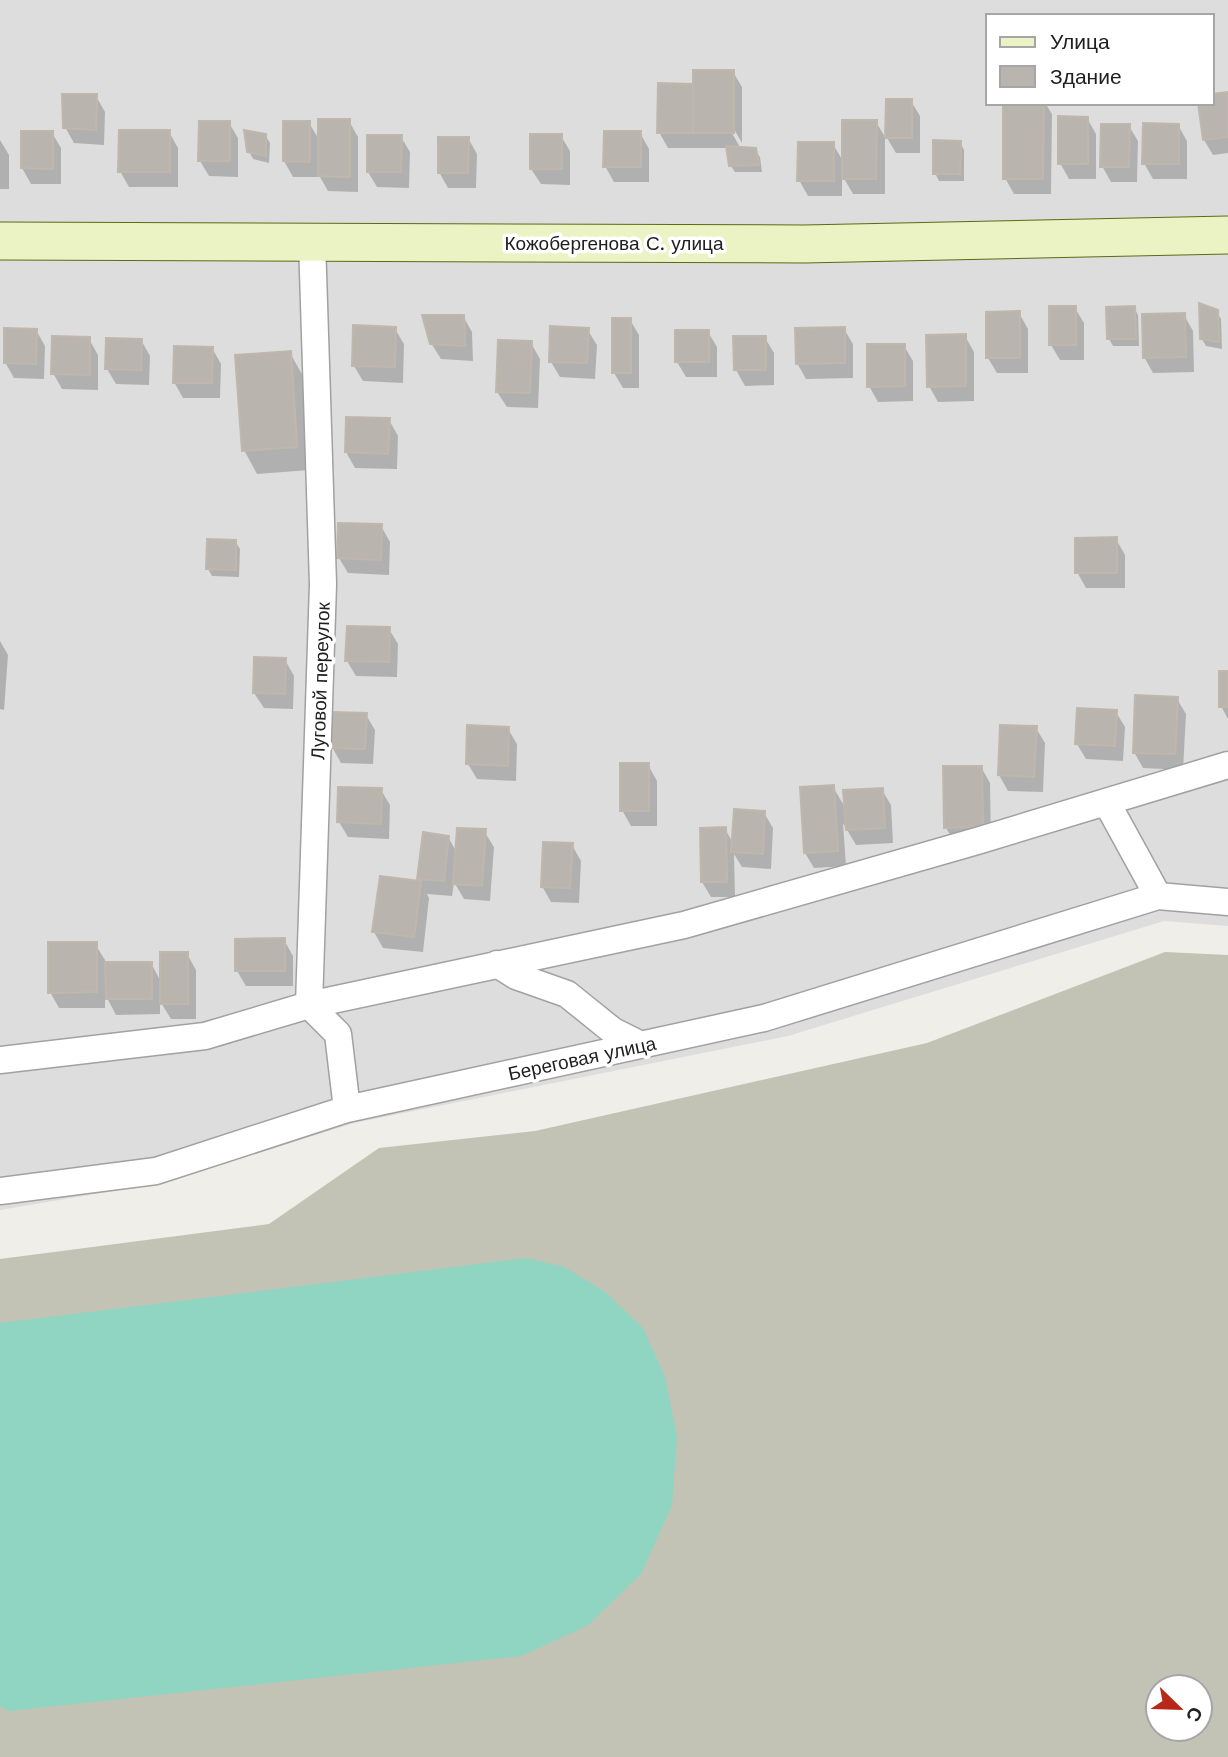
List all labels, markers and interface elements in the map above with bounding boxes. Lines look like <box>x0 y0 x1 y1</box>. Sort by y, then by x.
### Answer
legend <box>986 14 1214 105</box>
text: Улица <box>1050 29 1110 54</box>
text: Здание <box>1050 64 1122 89</box>
street label: Кожобергенова С. улица <box>504 232 724 255</box>
street label: Луговой переулок <box>306 601 335 760</box>
street label: Береговая улица <box>506 1031 659 1085</box>
north arrow <box>1144 1673 1214 1743</box>
text: С <box>1181 1704 1207 1726</box>

